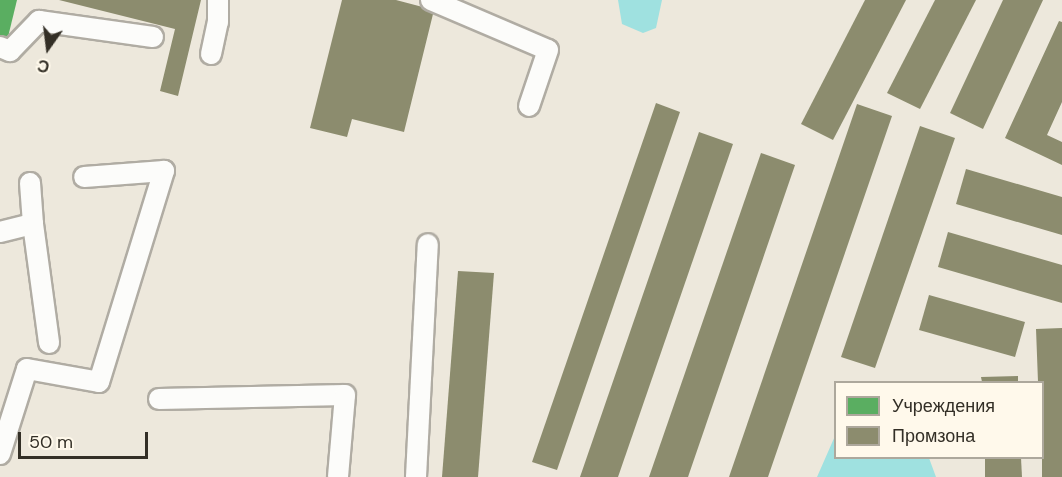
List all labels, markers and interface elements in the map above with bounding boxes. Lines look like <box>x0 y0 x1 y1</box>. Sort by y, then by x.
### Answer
north arrow <box>18 18 78 78</box>
text: С <box>35 54 52 78</box>
legend <box>834 381 1044 459</box>
text: Учреждения <box>892 394 995 418</box>
scale bar <box>21 420 152 458</box>
text: Промзона <box>892 424 975 448</box>
text: 50 m <box>29 430 73 454</box>

